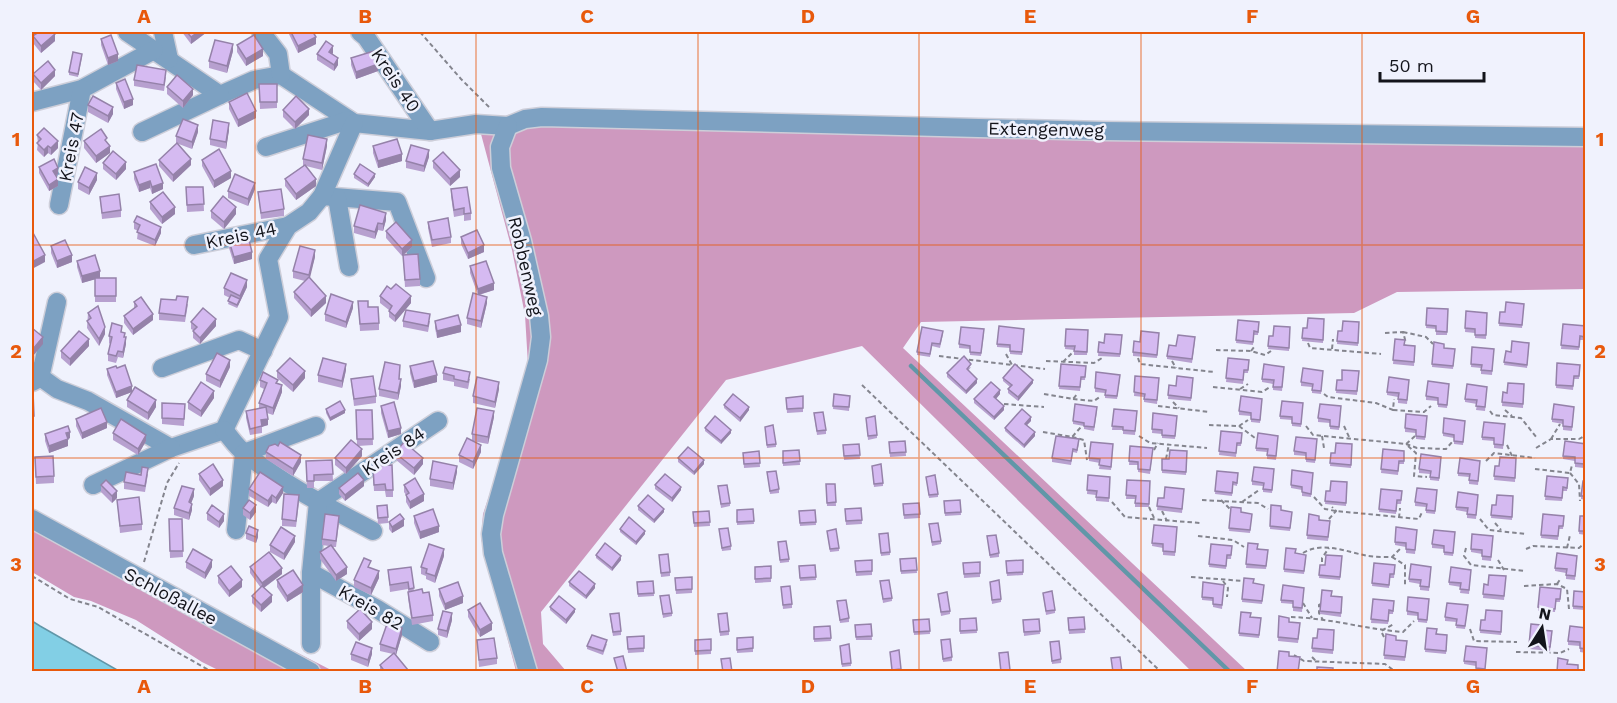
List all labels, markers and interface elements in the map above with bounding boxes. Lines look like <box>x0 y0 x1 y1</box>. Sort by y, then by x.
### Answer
text: A <box>137 4 151 28</box>
text: B <box>358 4 372 28</box>
text: C <box>580 4 594 28</box>
text: D <box>801 4 815 28</box>
text: E <box>1024 4 1036 28</box>
text: F <box>1246 4 1258 28</box>
text: G <box>1466 4 1480 28</box>
street label: Kreis 40 <box>367 44 425 116</box>
scale bar <box>1380 45 1484 83</box>
text: 50 m <box>1389 55 1434 76</box>
street label: Kreis 47 <box>54 111 88 183</box>
street label: Extengenweg <box>988 117 1105 141</box>
text: 1 <box>12 127 20 151</box>
text: 1 <box>1596 127 1604 151</box>
street label: Robbenweg <box>504 214 548 318</box>
street label: Kreis 44 <box>204 217 278 253</box>
text: 2 <box>10 339 22 363</box>
text: 2 <box>1594 339 1606 363</box>
street label: Kreis 84 <box>357 422 429 480</box>
text: 3 <box>10 552 22 576</box>
text: 3 <box>1594 552 1606 576</box>
street label: Schloßallee <box>121 563 221 629</box>
street label: Kreis 82 <box>335 580 407 634</box>
north arrow <box>1512 598 1572 658</box>
text: N <box>1537 603 1553 624</box>
text: A <box>137 674 151 698</box>
text: B <box>358 674 372 698</box>
text: C <box>580 674 594 698</box>
text: D <box>801 674 815 698</box>
text: E <box>1024 674 1036 698</box>
text: F <box>1246 674 1258 698</box>
text: G <box>1466 674 1480 698</box>

